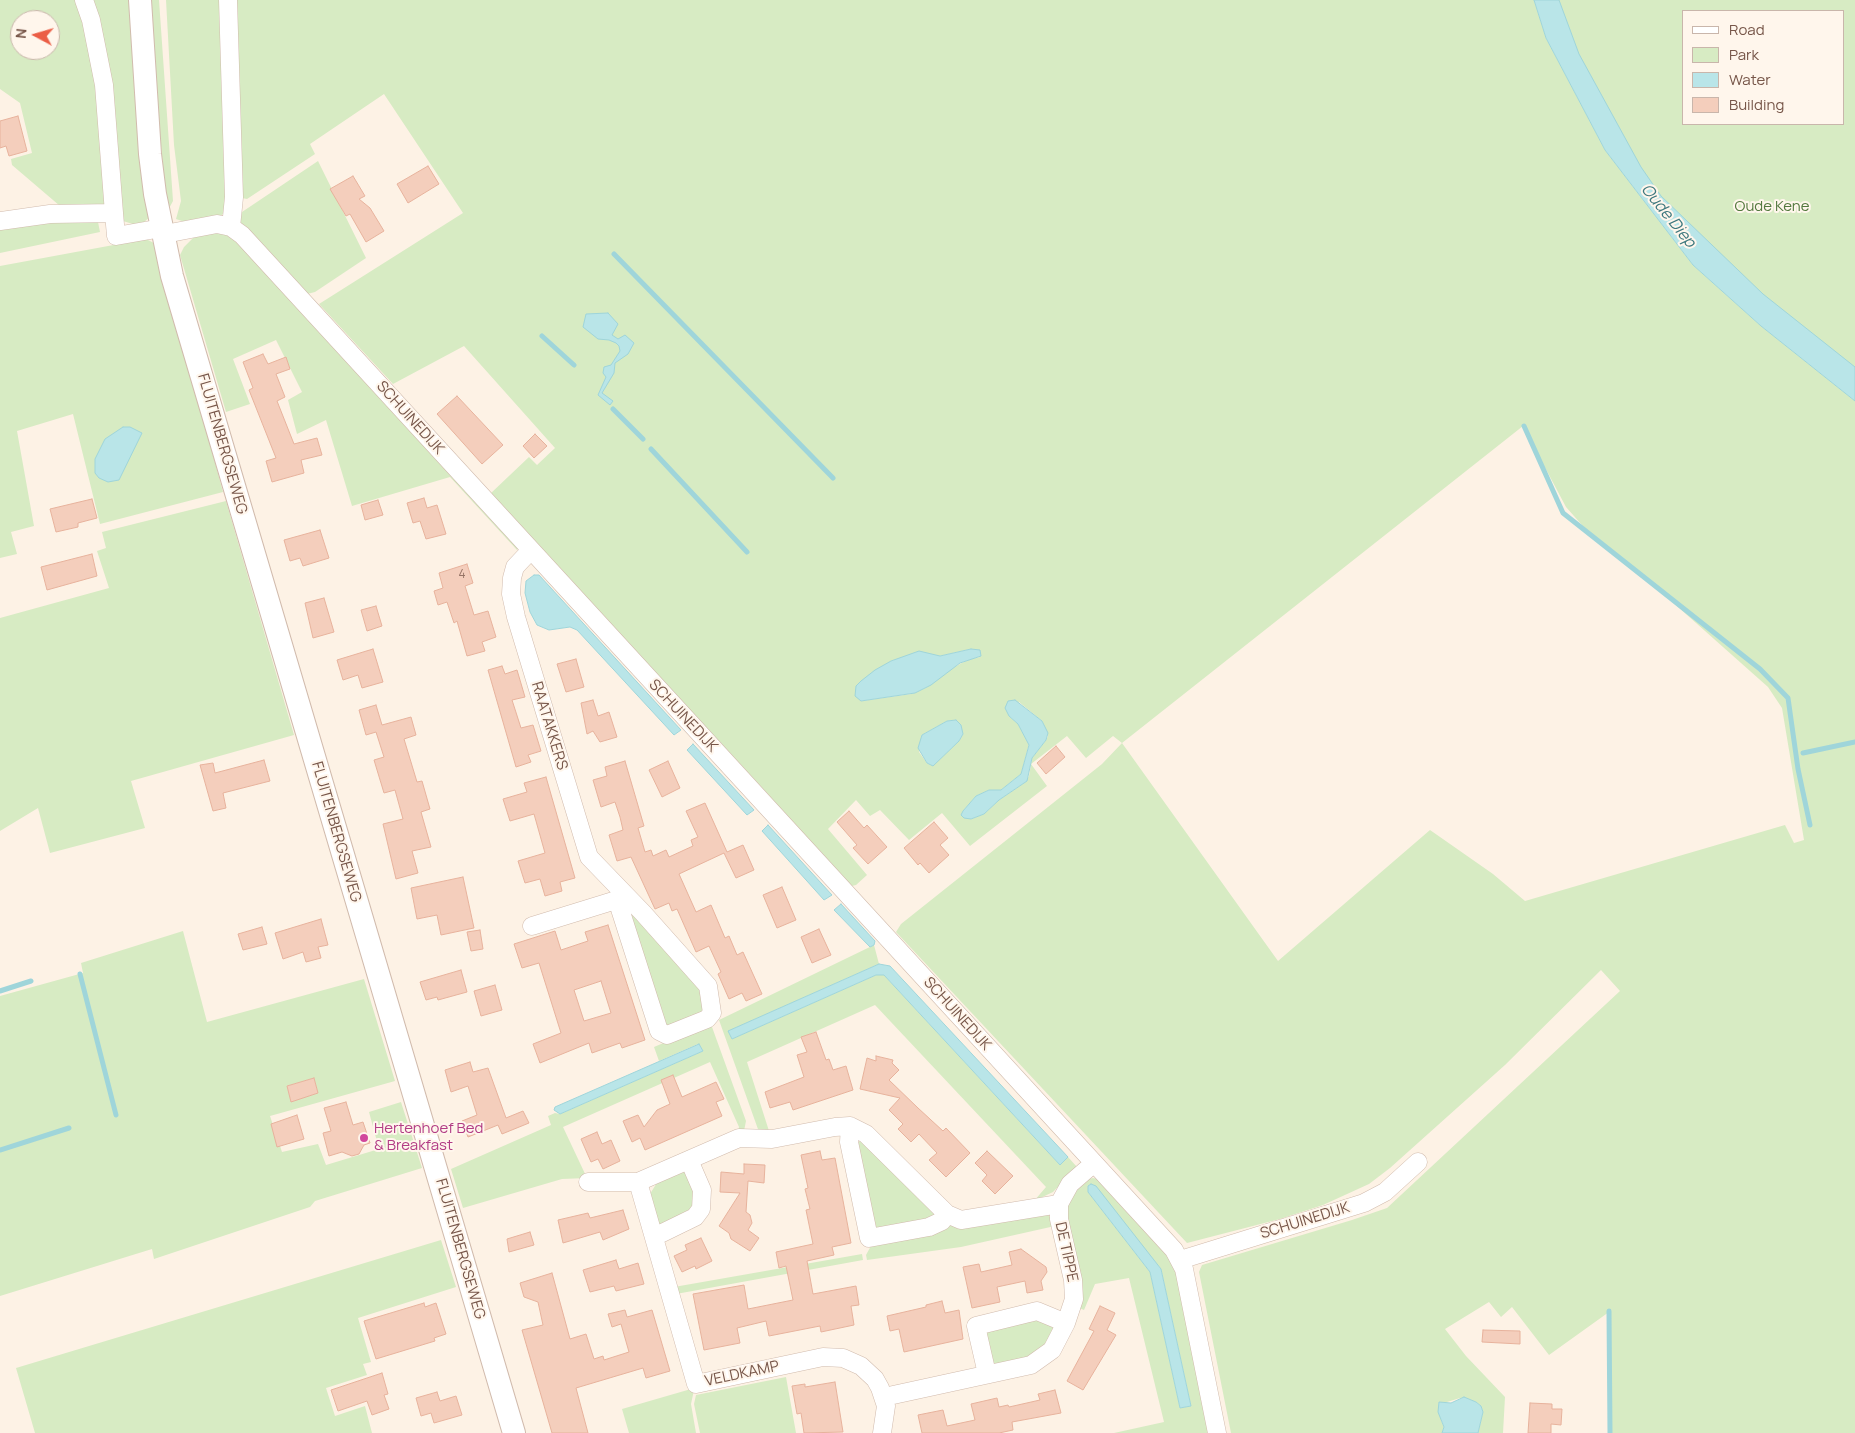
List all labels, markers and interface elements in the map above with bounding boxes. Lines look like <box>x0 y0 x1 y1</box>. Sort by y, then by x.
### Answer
north arrow <box>10 10 60 60</box>
legend <box>1682 10 1845 125</box>
text: Road <box>1729 19 1765 40</box>
text: N <box>11 27 31 39</box>
text: Park <box>1729 44 1759 65</box>
text: Water <box>1729 69 1771 90</box>
text: Building <box>1729 94 1784 115</box>
water label: Oude Diep <box>1637 180 1699 252</box>
park label: Oude Kene <box>1735 198 1809 216</box>
street label: FLUITENBERGSEWEG <box>193 372 251 516</box>
street label: SCHUINEDIJK <box>372 378 448 458</box>
house number: 4 <box>458 568 466 582</box>
street label: SCHUINEDIJK <box>645 676 721 756</box>
street label: RAATAKKERS <box>527 680 571 772</box>
street label: FLUITENBERGSEWEG <box>307 760 365 904</box>
street label: SCHUINEDIJK <box>919 974 995 1054</box>
place label: Hertenhoef Bed & Breakfast <box>374 1120 483 1155</box>
marker: Hertenhoef Bed & Breakfast <box>358 1132 370 1144</box>
street label: FLUITENBERGSEWEG <box>431 1177 489 1321</box>
street label: SCHUINEDIJK <box>1258 1199 1352 1243</box>
street label: DE TIPPE <box>1051 1220 1081 1284</box>
street label: VELDKAMP <box>703 1357 781 1391</box>

